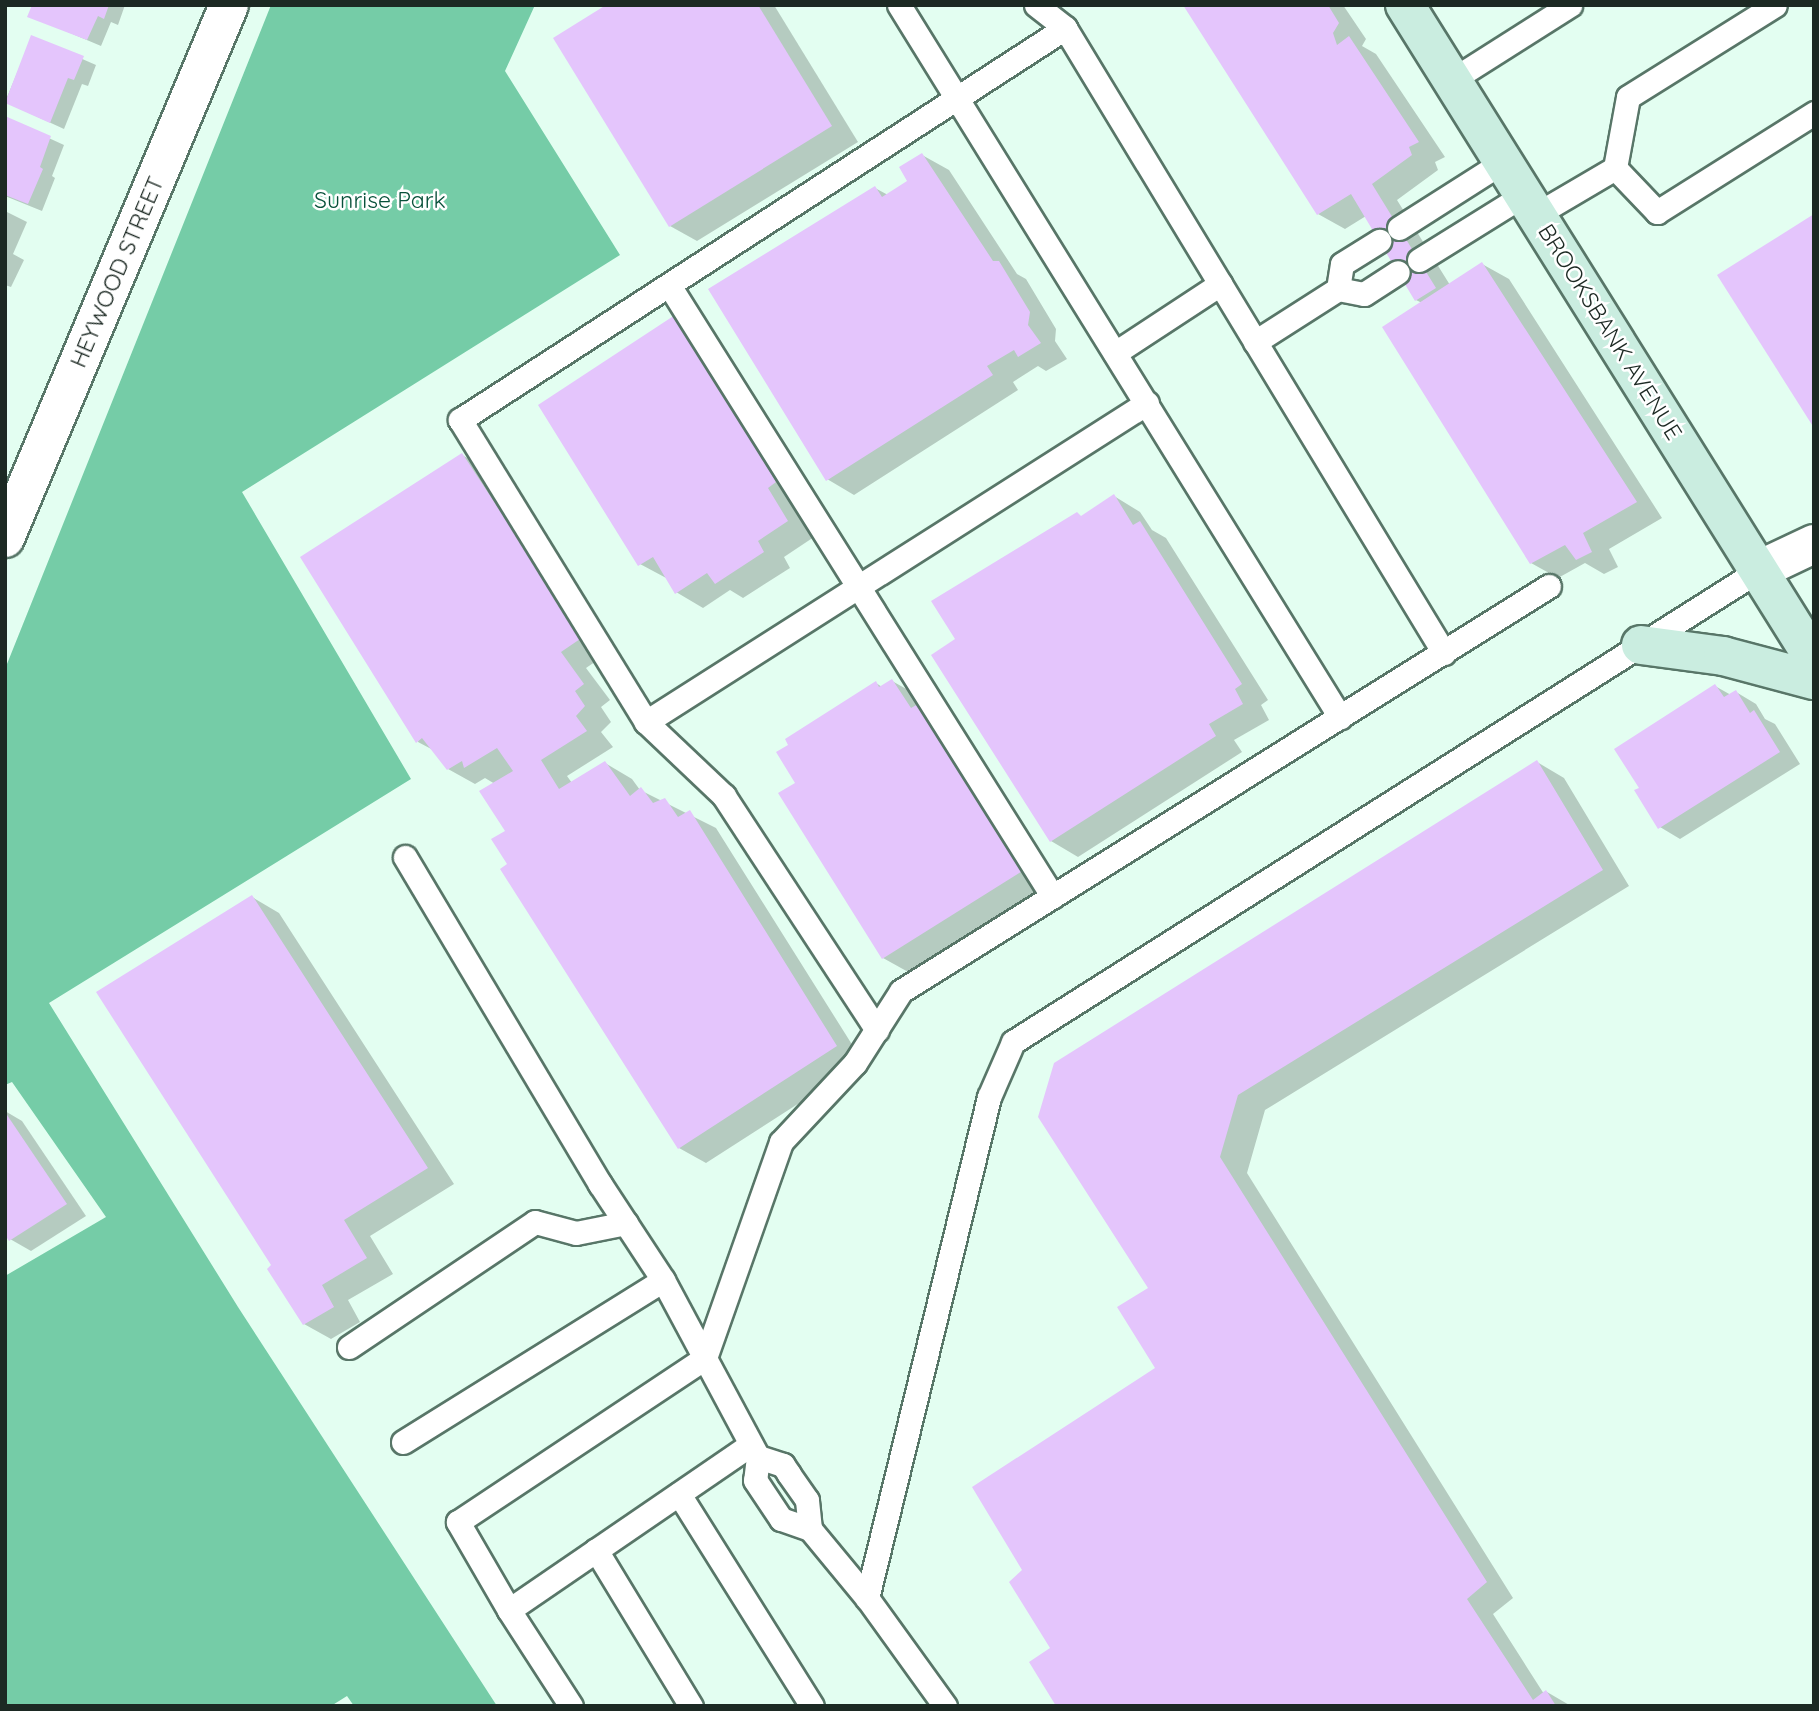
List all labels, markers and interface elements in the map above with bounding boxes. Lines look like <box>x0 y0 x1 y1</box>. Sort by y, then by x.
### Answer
street label: HEYWOOD STREET <box>64 172 170 372</box>
park label: Sunrise Park <box>314 186 446 214</box>
street label: BROOKSBANK AVENUE <box>1532 219 1688 445</box>

